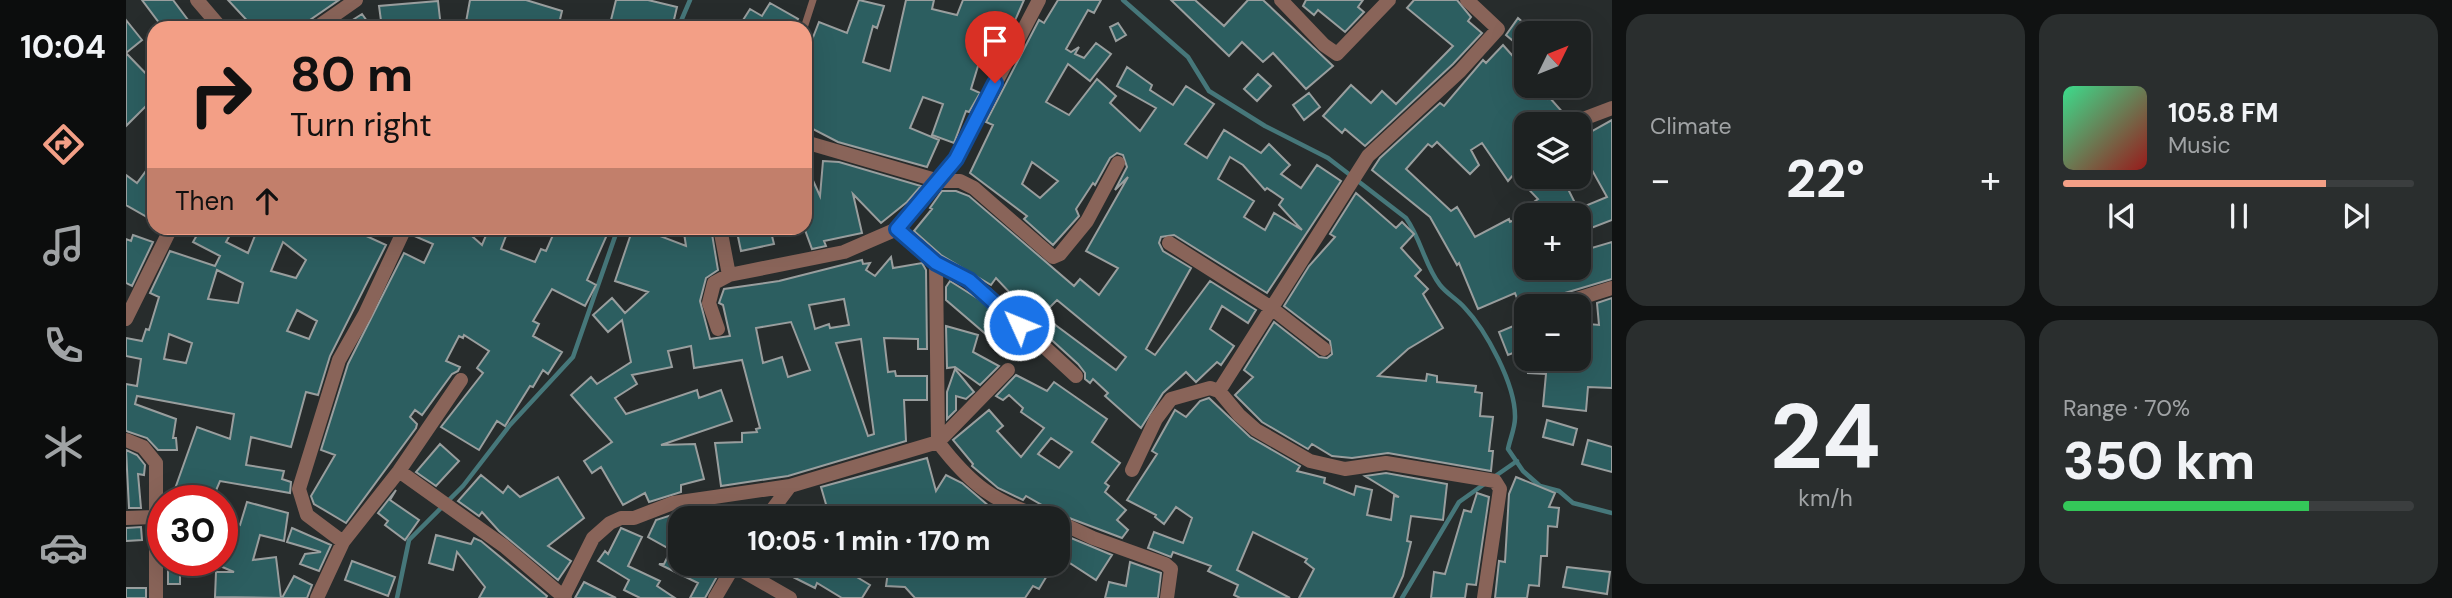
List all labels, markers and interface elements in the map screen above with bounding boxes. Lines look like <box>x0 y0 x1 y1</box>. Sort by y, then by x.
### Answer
pin <box>965 11 1025 83</box>
north arrow <box>1514 21 1591 98</box>
map controls <box>1514 21 1591 371</box>
icon: arrive <box>976 22 1014 60</box>
text: 10:04 <box>20 26 106 68</box>
text: 80 m <box>290 42 413 106</box>
icon: right <box>175 49 266 140</box>
text: 105.8 FM <box>2168 96 2279 130</box>
text: Turn right <box>290 104 432 146</box>
text: Climate <box>1650 111 1732 141</box>
button: layers <box>1514 112 1591 189</box>
icon: directions <box>39 120 88 169</box>
text: Music <box>2168 130 2231 160</box>
text: 22° <box>1786 145 1865 213</box>
text: − <box>1650 155 1671 205</box>
text: + <box>1980 155 2001 205</box>
icon: ahead <box>248 182 286 220</box>
text: Then <box>175 184 234 218</box>
icon: previous <box>2103 197 2141 235</box>
icon: pause <box>2220 197 2258 235</box>
icon: next <box>2337 197 2375 235</box>
button: + <box>1514 203 1591 280</box>
icon: music <box>39 221 88 270</box>
position arrow <box>982 288 1056 362</box>
button: − <box>1514 294 1591 371</box>
icon: phone <box>39 321 88 370</box>
text: 24 <box>1770 378 1881 496</box>
text: Range · 70% <box>2063 393 2190 423</box>
icon: climate <box>39 422 88 471</box>
text: 350 km <box>2063 427 2255 495</box>
text: km/h <box>1798 483 1853 513</box>
speed limit sign: 30 <box>147 485 238 576</box>
icon: car <box>39 523 88 572</box>
text: 10:05 · 1 min · 170 m <box>748 524 990 558</box>

